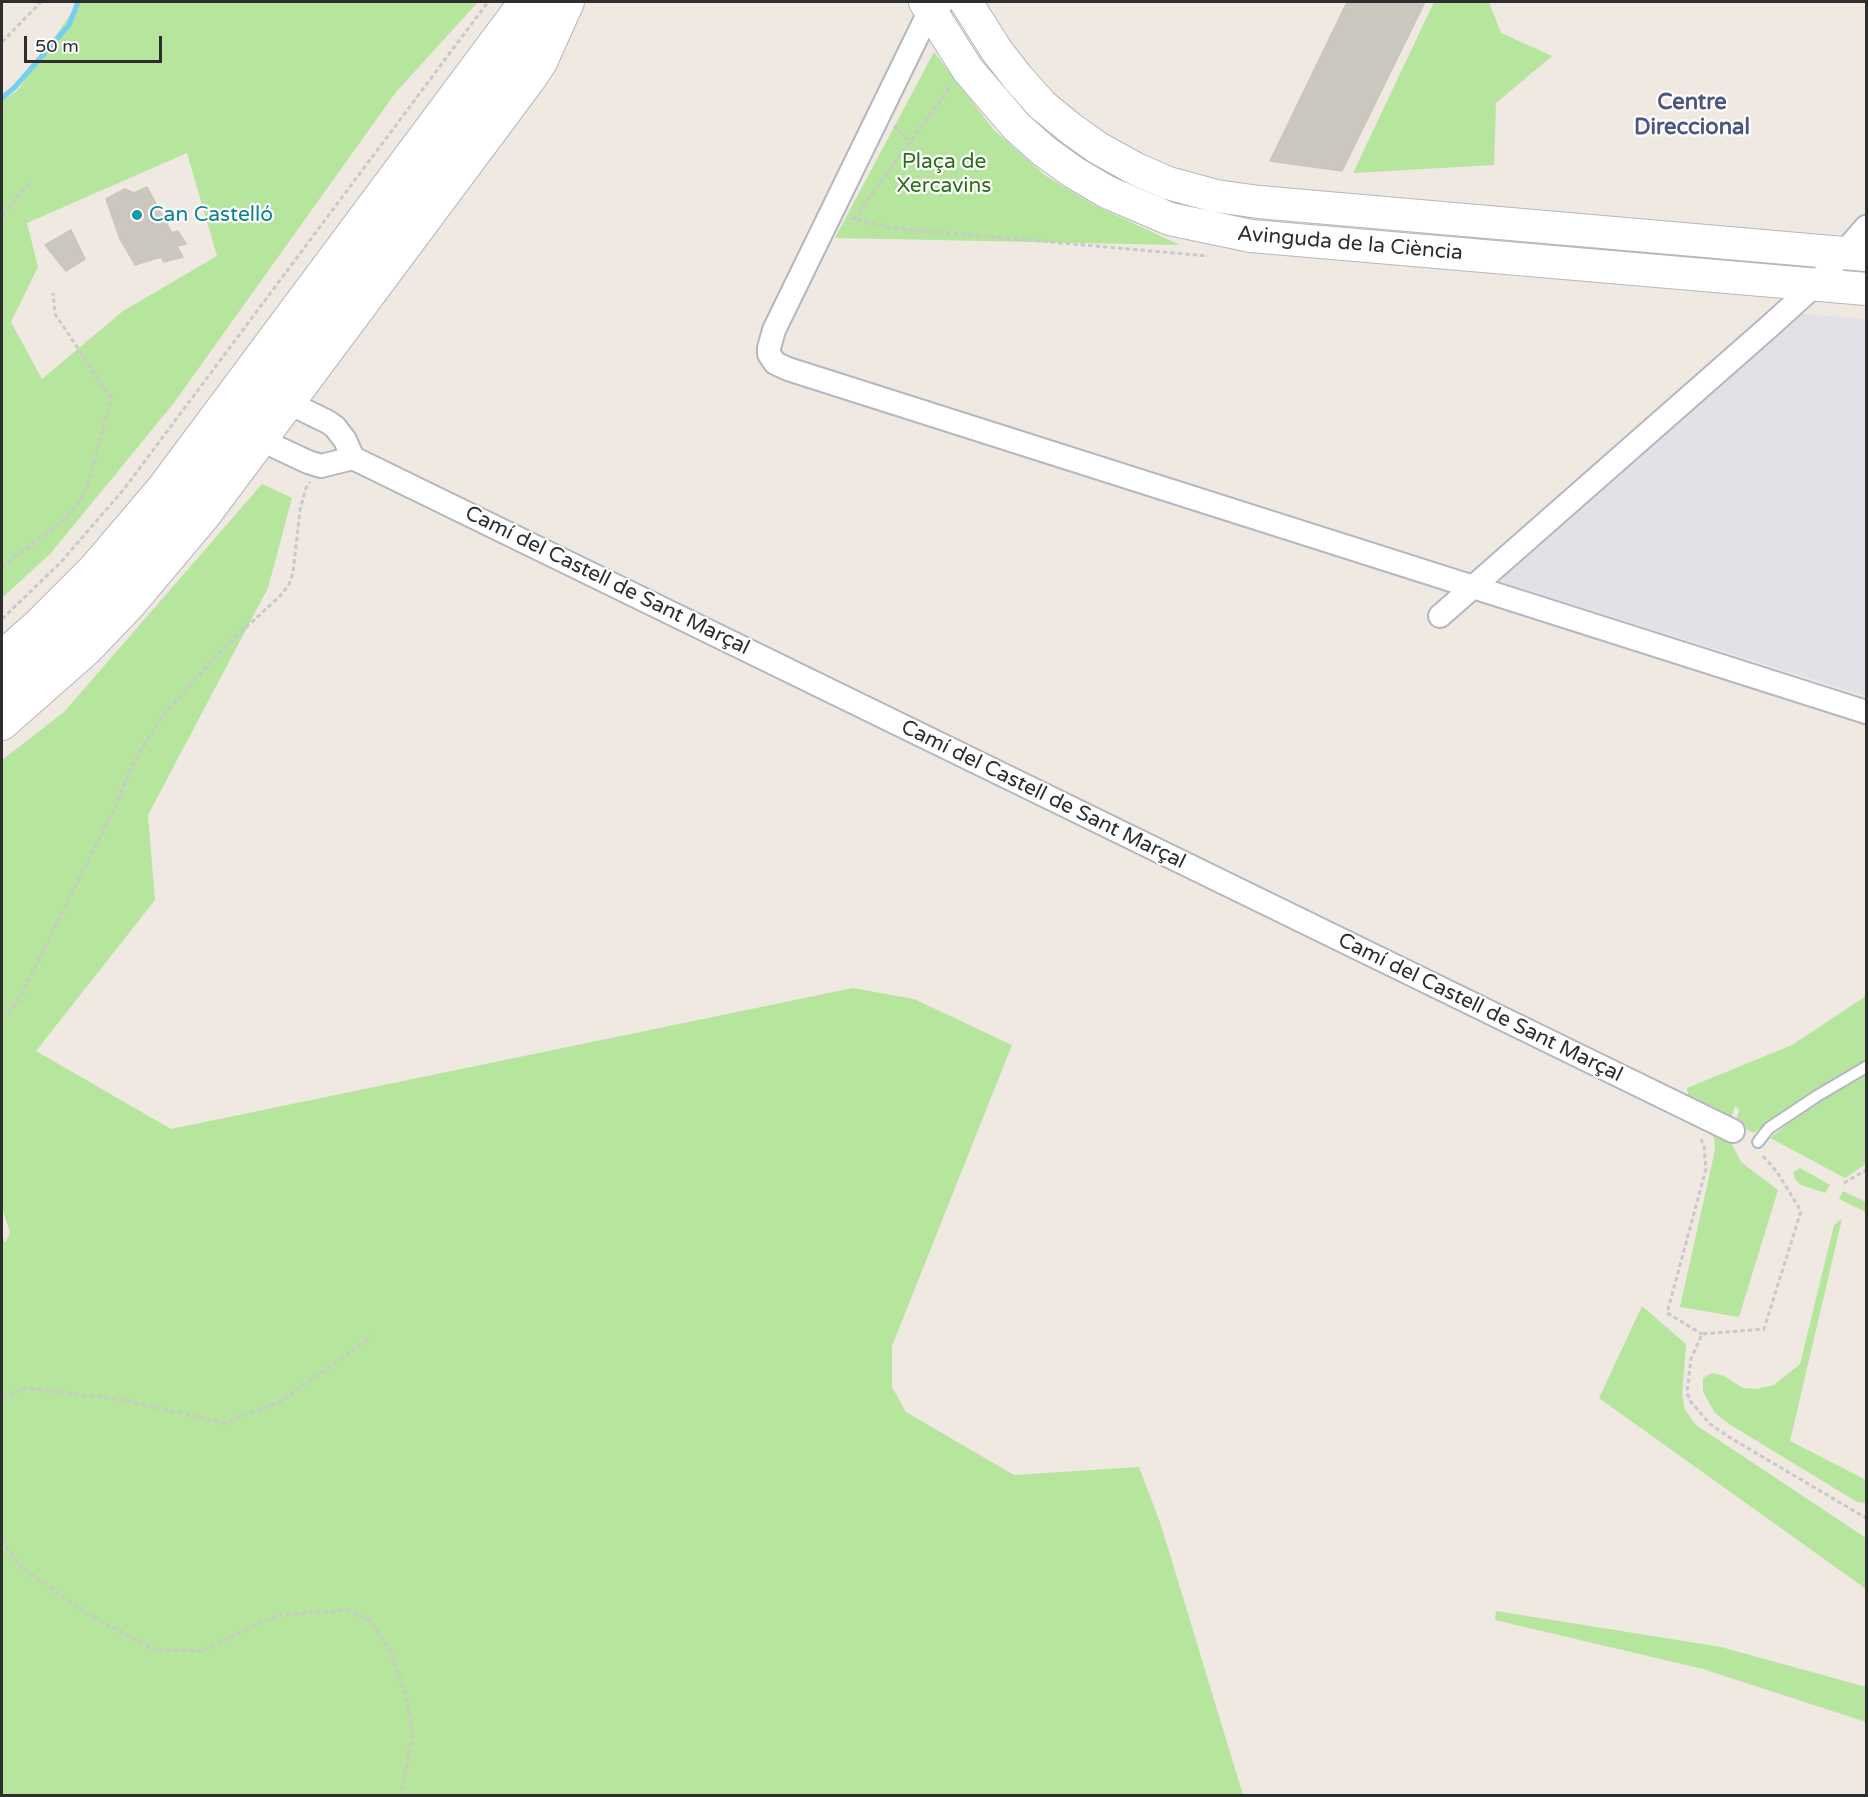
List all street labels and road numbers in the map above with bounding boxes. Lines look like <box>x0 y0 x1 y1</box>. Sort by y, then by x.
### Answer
street label: Avinguda de la Ciència <box>1236 222 1464 266</box>
street label: Camí del Castell de Sant Marçal <box>461 501 753 661</box>
street label: Camí del Castell de Sant Marçal <box>897 715 1189 875</box>
street label: Camí del Castell de Sant Marçal <box>1334 928 1626 1088</box>

